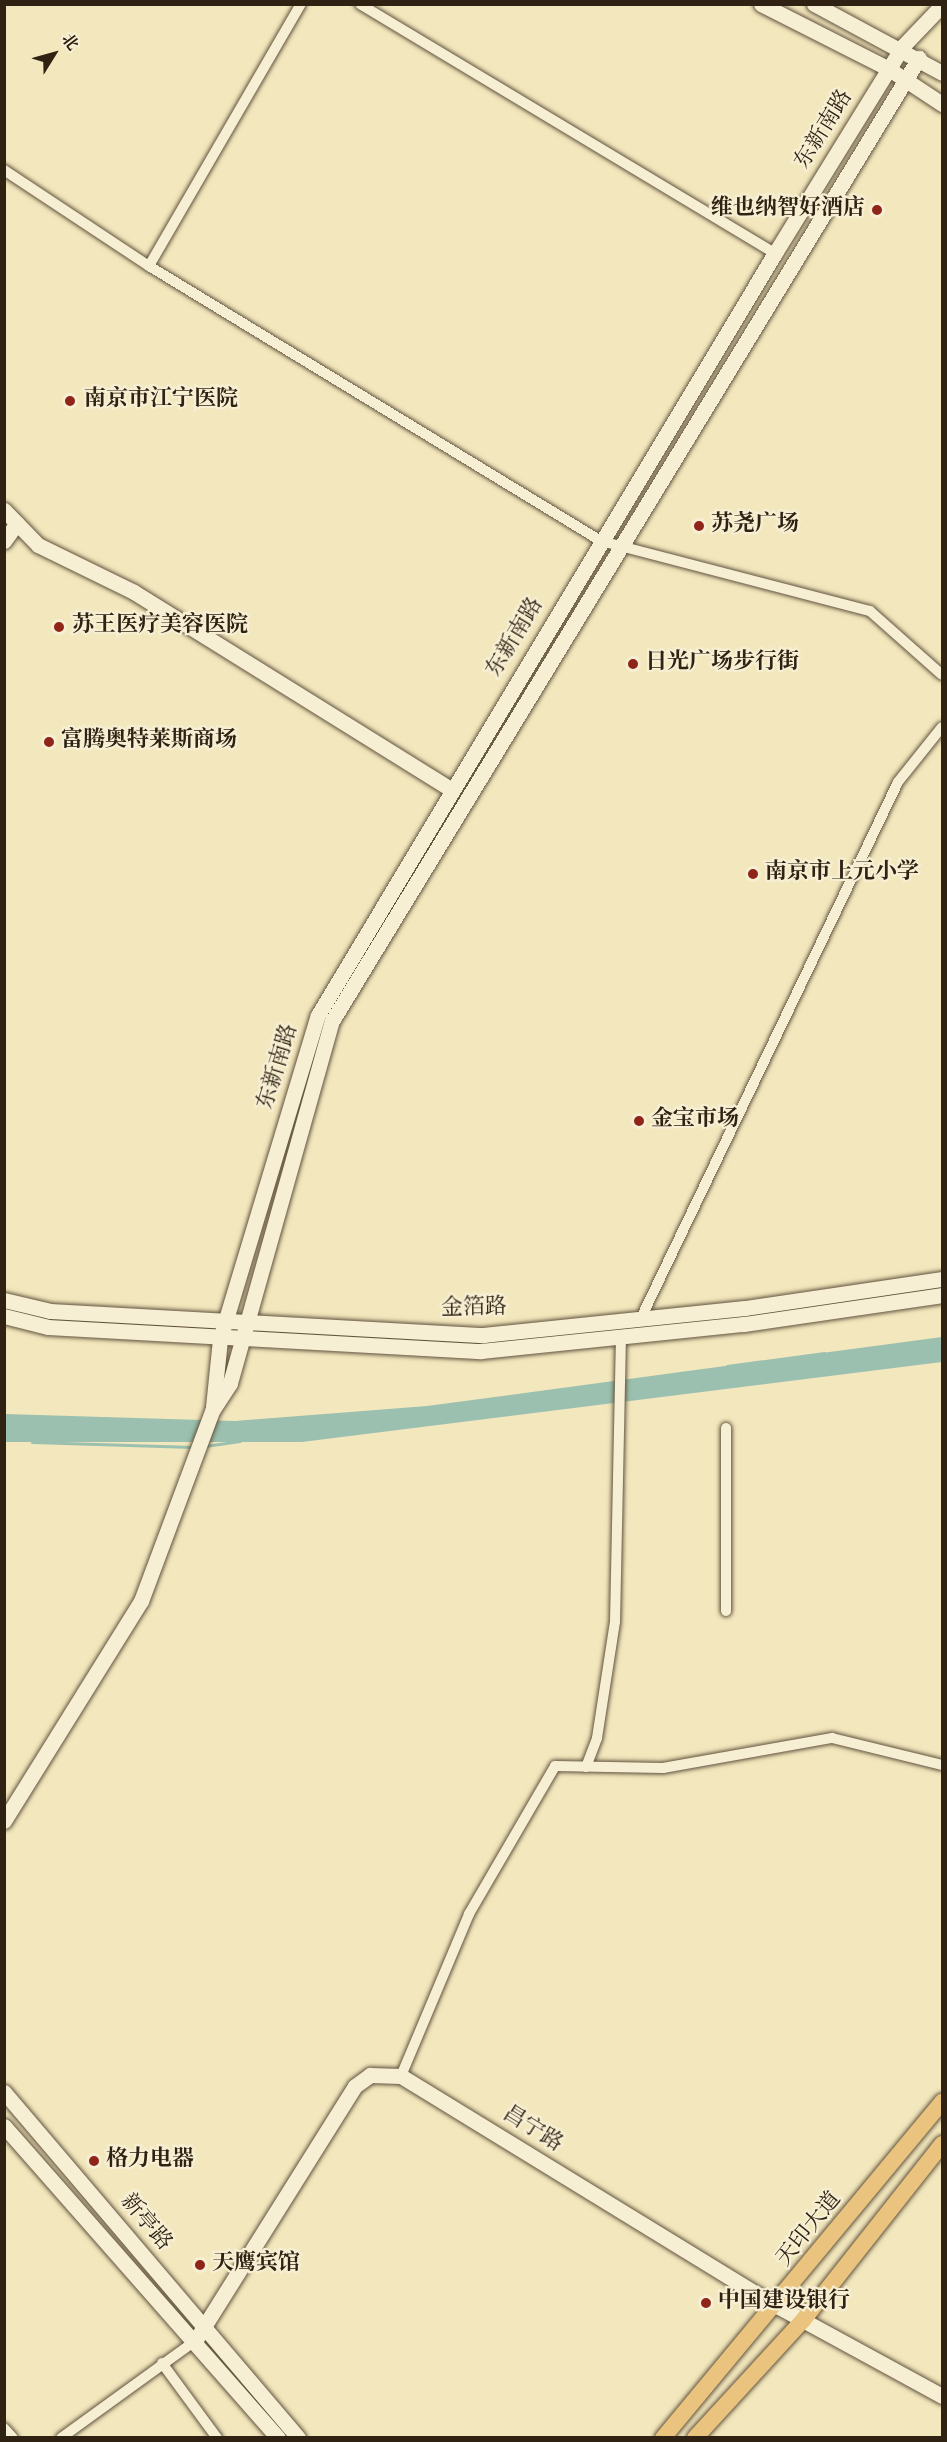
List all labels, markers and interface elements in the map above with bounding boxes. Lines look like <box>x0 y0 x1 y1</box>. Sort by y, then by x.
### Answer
north arrow <box>24 24 84 84</box>
text: 北 <box>55 30 83 56</box>
street label: 东新南路 <box>790 86 860 174</box>
place label: 维也纳智好酒店 <box>711 197 865 223</box>
marker: 维也纳智好酒店 <box>870 203 884 217</box>
place label: 南京市江宁医院 <box>84 388 238 414</box>
marker: 南京市江宁医院 <box>61 392 79 410</box>
place label: 苏尧广场 <box>711 513 799 539</box>
marker: 苏尧广场 <box>692 519 706 533</box>
street label: 东新南路 <box>482 593 550 683</box>
place label: 苏王医疗美容医院 <box>72 614 248 640</box>
marker: 苏王医疗美容医院 <box>50 618 68 636</box>
place label: 日光广场步行街 <box>645 651 799 677</box>
marker: 日光广场步行街 <box>626 657 640 671</box>
place label: 富腾奥特莱斯商场 <box>61 729 237 755</box>
marker: 富腾奥特莱斯商场 <box>42 735 56 749</box>
place label: 南京市上元小学 <box>765 861 919 887</box>
marker: 南京市上元小学 <box>746 867 760 881</box>
street label: 东新南路 <box>254 1021 304 1113</box>
place label: 金宝市场 <box>651 1108 739 1134</box>
marker: 金宝市场 <box>632 1114 646 1128</box>
street label: 金箔路 <box>441 1295 507 1323</box>
street label: 昌宁路 <box>497 2101 567 2159</box>
place label: 格力电器 <box>106 2148 194 2174</box>
marker: 格力电器 <box>87 2154 101 2168</box>
street label: 天印大道 <box>772 2187 848 2273</box>
street label: 新亭路 <box>114 2189 176 2257</box>
place label: 天鹰宾馆 <box>212 2252 300 2278</box>
marker: 天鹰宾馆 <box>193 2258 207 2272</box>
place label: 中国建设银行 <box>718 2290 850 2316</box>
marker: 中国建设银行 <box>699 2296 713 2310</box>

